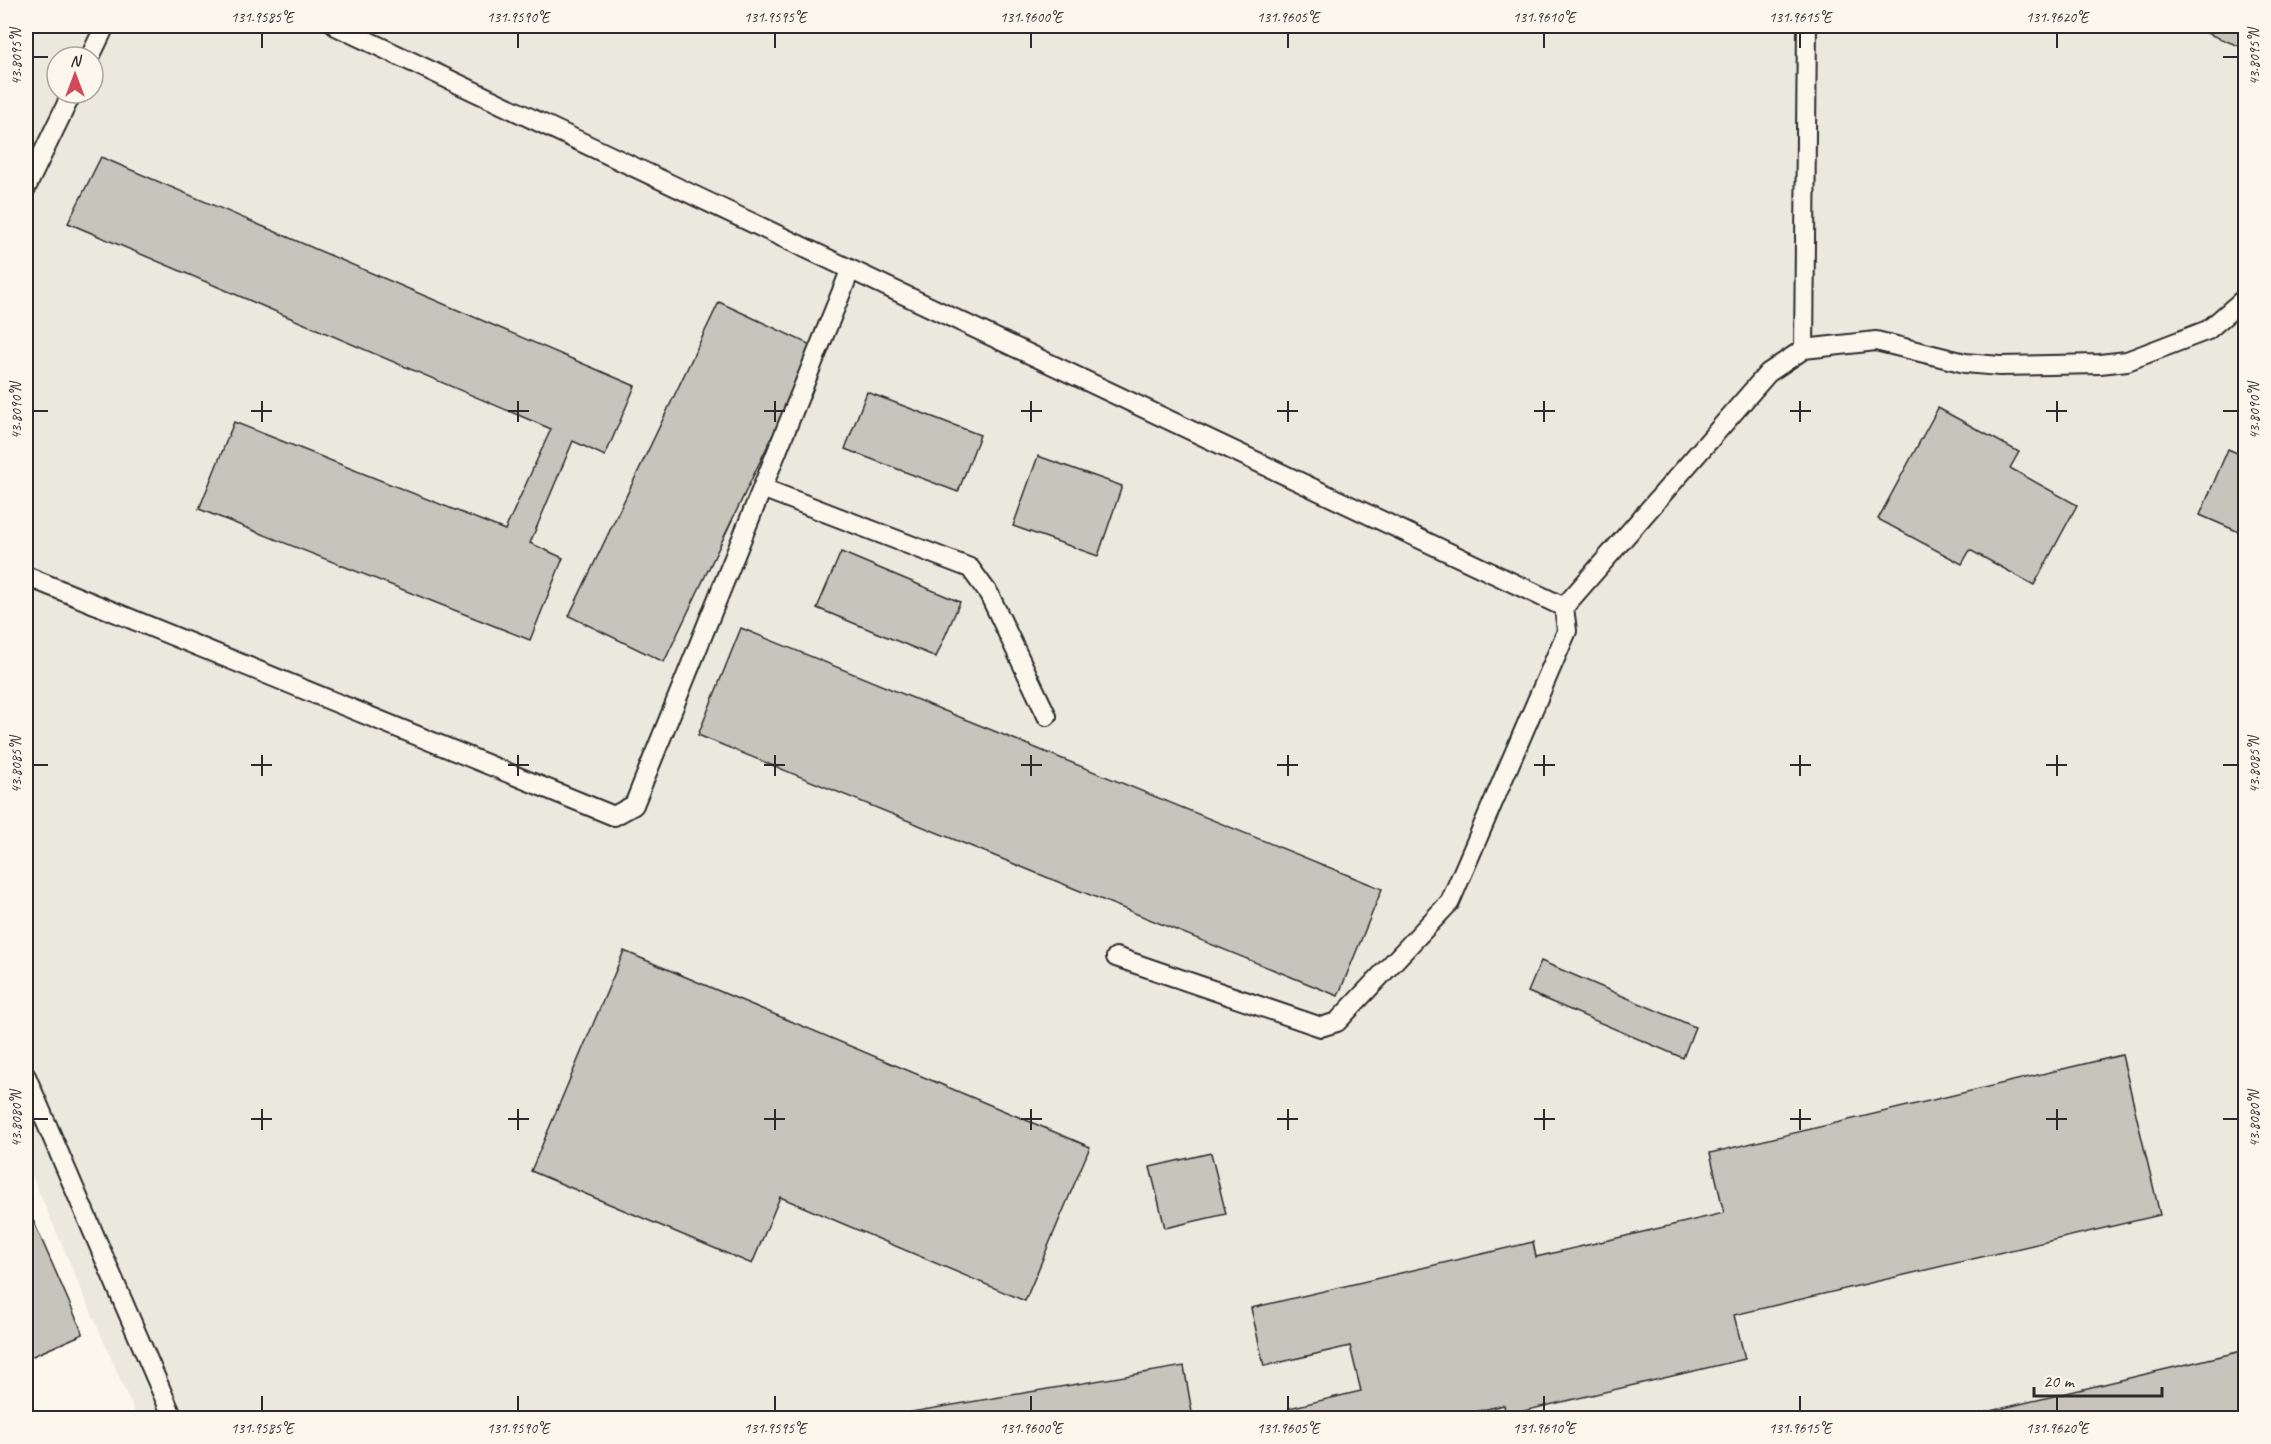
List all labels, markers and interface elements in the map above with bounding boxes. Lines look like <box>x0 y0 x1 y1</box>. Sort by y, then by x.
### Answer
text: 131.9585°E <box>231 8 295 27</box>
text: 131.9590°E <box>487 8 551 27</box>
text: 131.9595°E <box>744 8 808 27</box>
text: 131.9600°E <box>1000 8 1064 27</box>
text: 131.9605°E <box>1257 8 1321 27</box>
text: 131.9610°E <box>1513 8 1577 27</box>
text: 131.9615°E <box>1769 8 1833 27</box>
text: 131.9620°E <box>2026 8 2090 27</box>
text: 43.8095°N <box>7 26 26 85</box>
text: 43.8095°N <box>2245 26 2264 85</box>
north arrow <box>45 45 105 105</box>
text: N <box>70 51 83 71</box>
text: 43.8090°N <box>7 380 26 439</box>
text: 43.8090°N <box>2245 380 2264 439</box>
text: 43.8085°N <box>7 734 26 793</box>
text: 43.8085°N <box>2245 734 2264 793</box>
text: 43.8080°N <box>7 1088 26 1147</box>
text: 43.8080°N <box>2245 1088 2264 1147</box>
scale bar <box>2034 1360 2162 1398</box>
text: 20 m <box>2043 1370 2076 1392</box>
text: 131.9585°E <box>231 1419 295 1438</box>
text: 131.9590°E <box>487 1419 551 1438</box>
text: 131.9595°E <box>744 1419 808 1438</box>
text: 131.9600°E <box>1000 1419 1064 1438</box>
text: 131.9605°E <box>1257 1419 1321 1438</box>
text: 131.9610°E <box>1513 1419 1577 1438</box>
text: 131.9615°E <box>1769 1419 1833 1438</box>
text: 131.9620°E <box>2026 1419 2090 1438</box>

